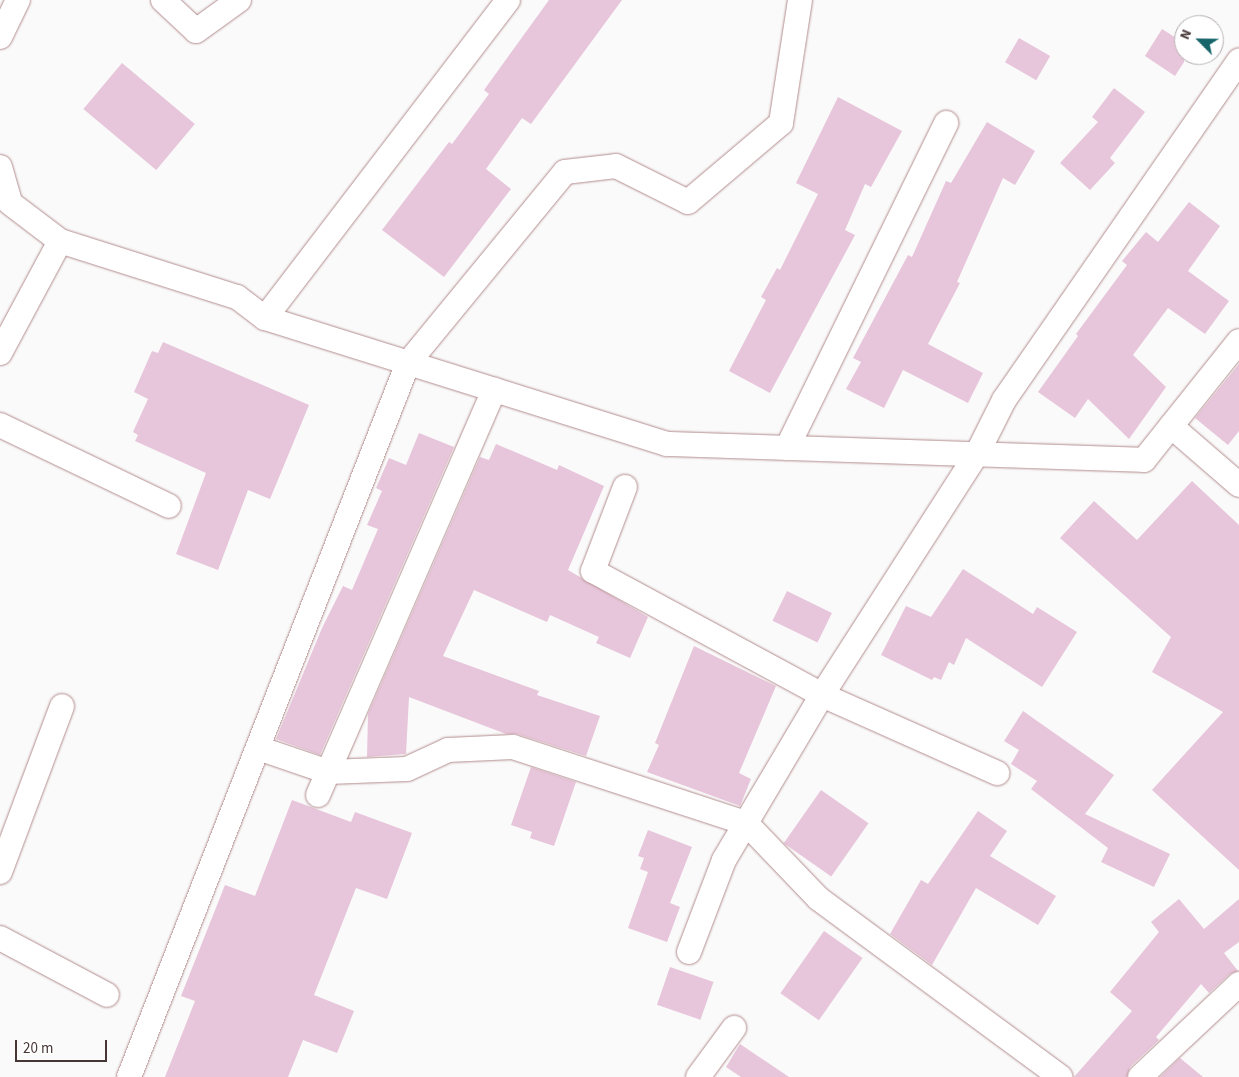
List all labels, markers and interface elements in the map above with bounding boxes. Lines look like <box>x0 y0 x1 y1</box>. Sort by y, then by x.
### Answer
north arrow <box>1174 15 1224 65</box>
text: N <box>1175 26 1197 43</box>
scale bar <box>18 1030 110 1062</box>
text: 20 m <box>23 1038 53 1059</box>

